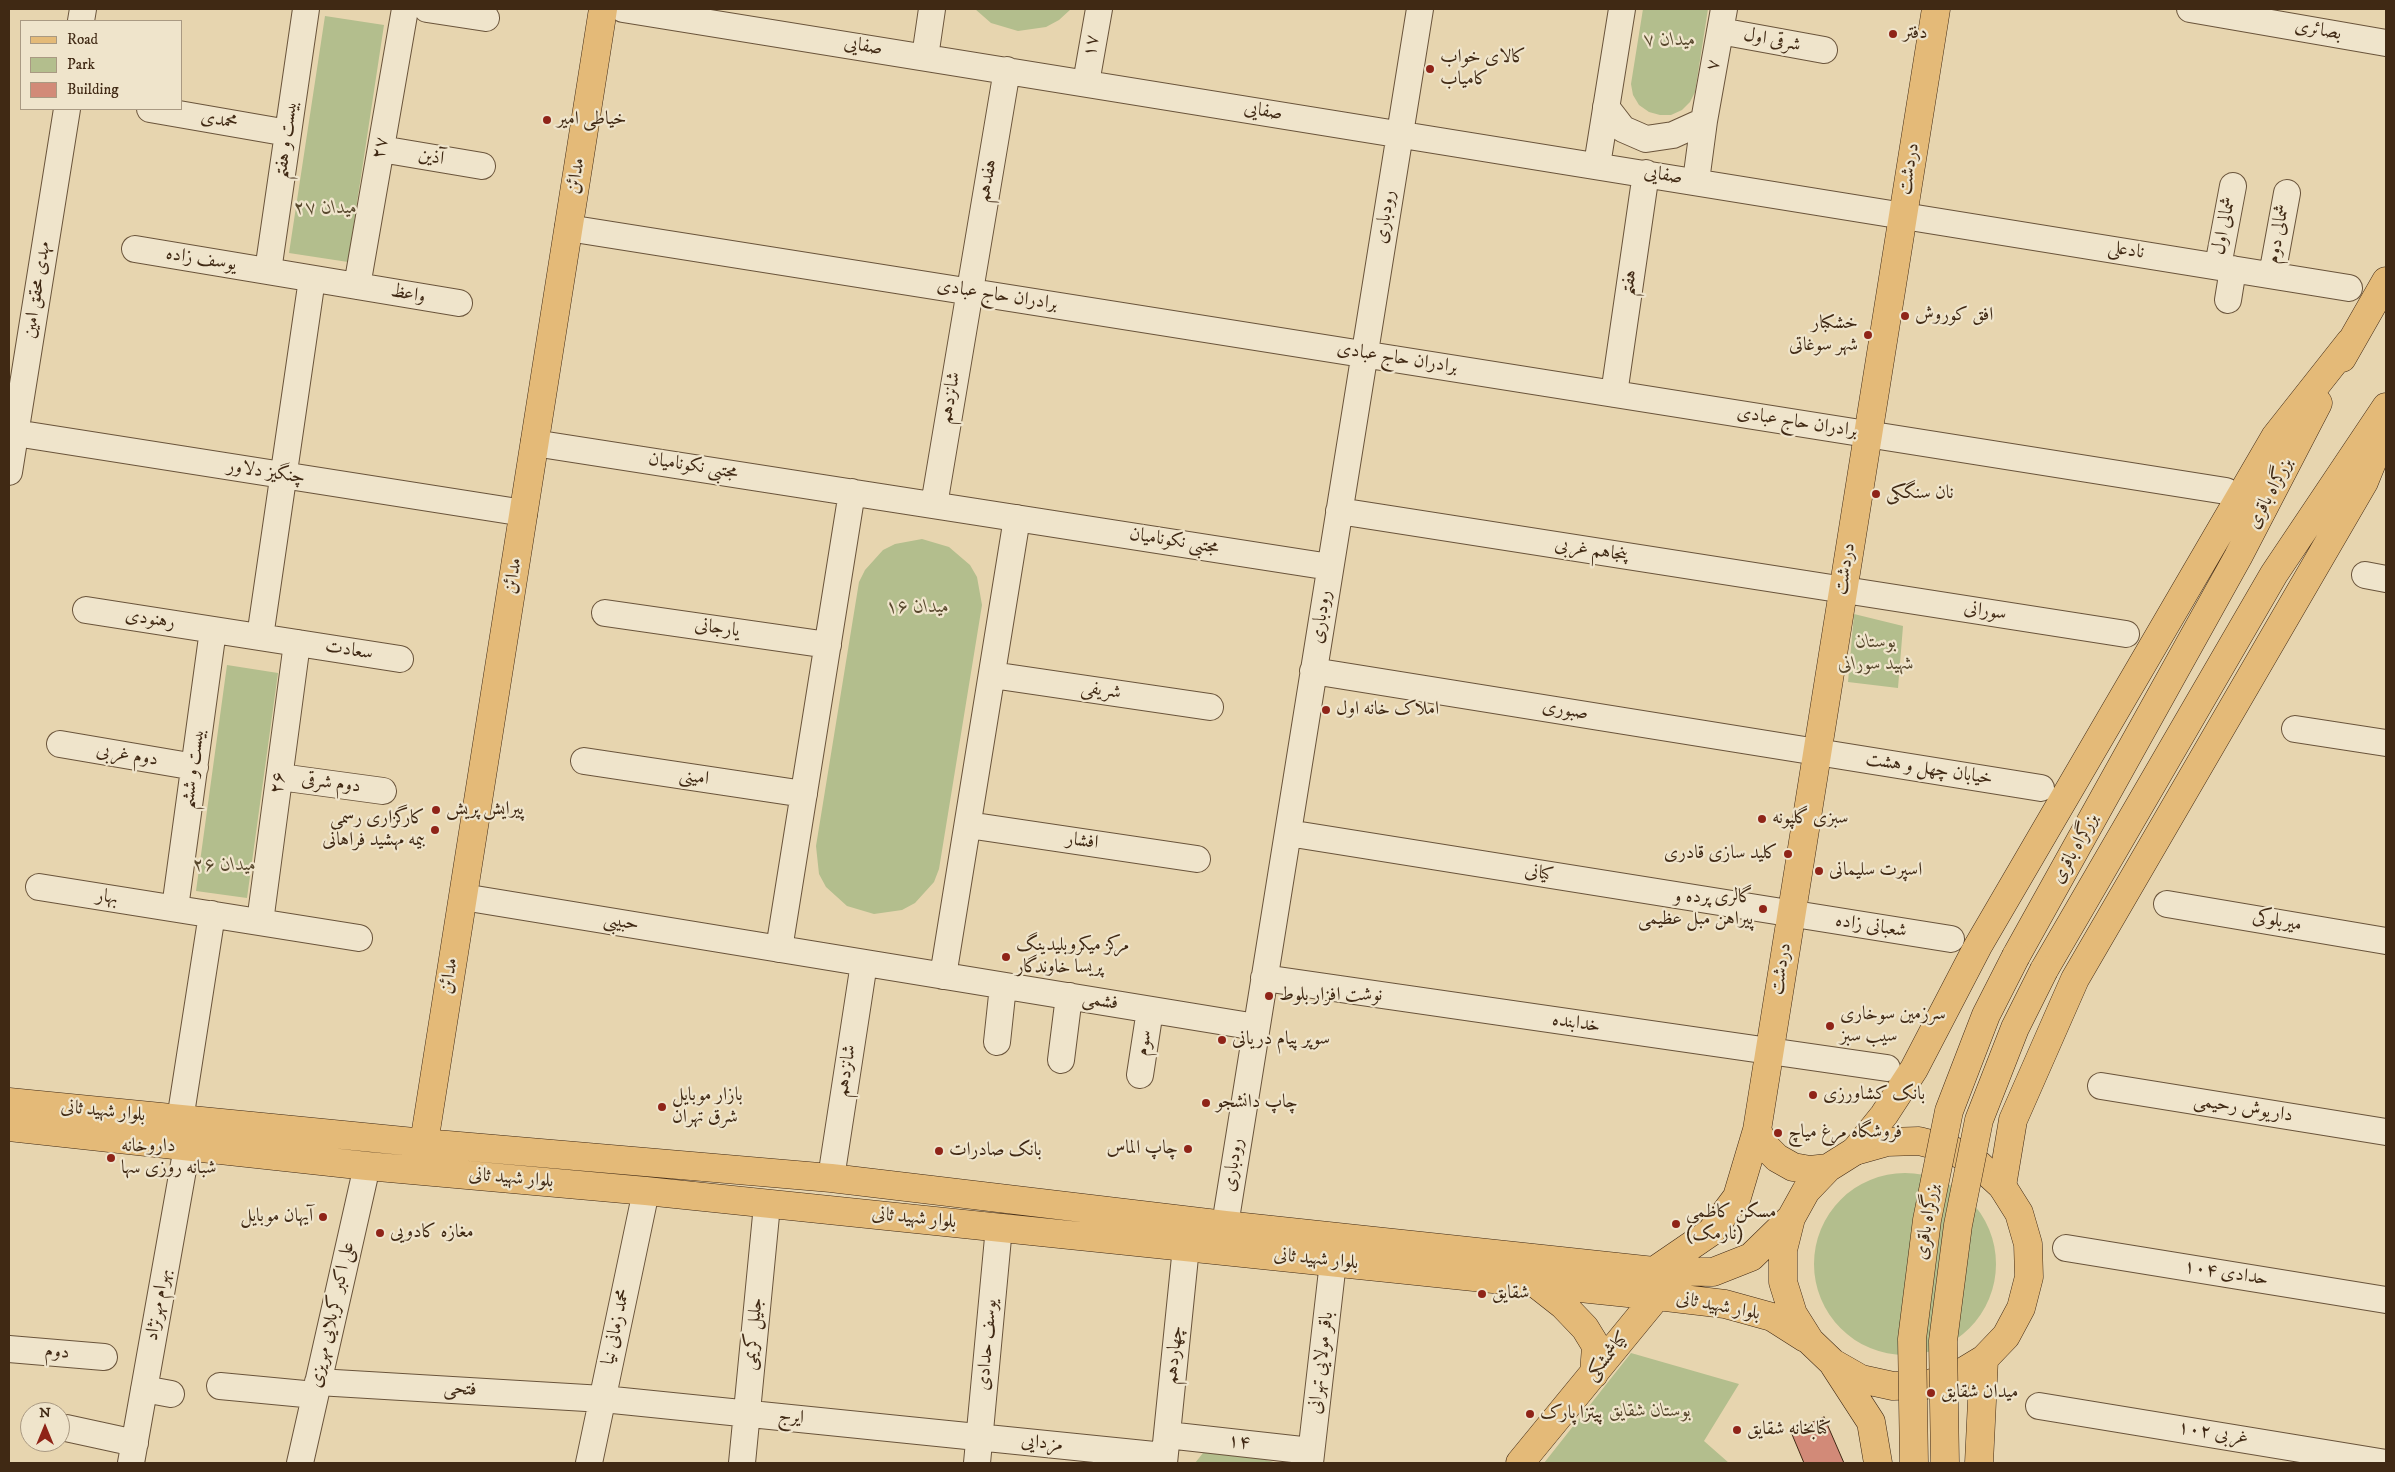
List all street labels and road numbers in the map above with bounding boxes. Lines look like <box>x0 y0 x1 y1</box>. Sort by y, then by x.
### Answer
street label: بصائری <box>2293 16 2343 46</box>
street label: شرقی اول <box>1741 24 1803 58</box>
street label: صفایی <box>842 33 884 61</box>
street label: ۱۷ <box>1079 33 1105 59</box>
street label: ۷ <box>1702 58 1726 72</box>
street label: صفایی <box>1242 98 1284 126</box>
street label: بیست و هفتم <box>270 99 304 181</box>
street label: محمدی <box>199 107 239 135</box>
street label: ۲۷ <box>368 135 394 161</box>
street label: دردشت <box>1895 141 1925 197</box>
street label: آذین <box>416 145 446 171</box>
street label: مدائن <box>563 156 591 196</box>
street label: هفدهم <box>973 158 1003 204</box>
street label: صفایی <box>1642 162 1684 190</box>
street label: رودباری <box>1371 189 1401 245</box>
street label: شمالی اول <box>2208 195 2242 257</box>
street label: شمالی دوم <box>2263 202 2295 266</box>
street label: نادعلی <box>2106 237 2146 265</box>
street label: مهدی محقق امین <box>19 240 57 340</box>
street label: یوسف زاده <box>164 243 238 277</box>
street label: هفتم <box>1617 268 1643 298</box>
street label: برادران حاج عبادی <box>935 275 1059 317</box>
street label: واعظ <box>389 281 427 309</box>
street label: برادران حاج عبادی <box>1335 338 1459 380</box>
street label: شانزدهم <box>935 370 967 426</box>
street label: برادران حاج عبادی <box>1735 402 1859 444</box>
street label: مجتبی نکونامیان <box>646 449 740 485</box>
street label: بزرگراه باقری <box>2243 455 2299 533</box>
street label: چنگیز دلاور <box>225 456 307 490</box>
street label: مجتبی نکونامیان <box>1127 524 1221 560</box>
street label: پنجاهم غربی <box>1553 534 1629 568</box>
street label: دردشت <box>1831 541 1861 597</box>
street label: مدائن <box>500 556 528 596</box>
street label: رودباری <box>1307 589 1337 645</box>
street label: سورانی <box>1962 597 2008 627</box>
street label: رهنودی <box>123 605 177 635</box>
street label: یارجانی <box>693 615 741 643</box>
street label: سعادت <box>323 636 375 666</box>
street label: شریفی <box>1079 677 1123 705</box>
street label: صبوری <box>1540 696 1590 726</box>
street label: بیست و ششم <box>177 727 211 811</box>
street label: دوم غربی <box>94 740 160 772</box>
street label: خیابان چهل و هشت <box>1864 749 1994 791</box>
street label: امینی <box>677 764 711 792</box>
street label: دوم شرقی <box>300 769 362 799</box>
street label: ۲۶ <box>266 770 292 796</box>
street label: بزرگراه باقری <box>2047 810 2105 888</box>
street label: افشار <box>1064 828 1100 856</box>
street label: کیانی <box>1523 860 1555 888</box>
street label: بهار <box>94 885 120 911</box>
street label: میربلوکی <box>2251 906 2303 938</box>
street label: حبیبی <box>602 909 640 937</box>
street label: شعبانی زاده <box>1834 910 1908 944</box>
street label: دردشت <box>1767 941 1797 997</box>
street label: مدائن <box>436 956 464 996</box>
street label: فشمی <box>1080 988 1120 1016</box>
street label: خدابنده <box>1550 1009 1602 1039</box>
street label: سوم <box>1132 1028 1158 1058</box>
street label: شانزدهم <box>832 1043 862 1099</box>
street label: داریوش رحیمی <box>2192 1090 2294 1128</box>
street label: بلوار شهید ثانی <box>59 1096 147 1128</box>
street label: رودباری <box>1219 1137 1249 1193</box>
street label: بلوار شهید ثانی <box>468 1164 554 1194</box>
street label: بزرگراه باقری <box>1911 1182 1945 1262</box>
street label: بلوار شهید ثانی <box>870 1203 958 1235</box>
street label: علی اکبر کربلایی مهریزی <box>305 1240 361 1390</box>
street label: بلوار شهید ثانی <box>1272 1244 1360 1276</box>
street label: حدادی ۱۰۴ <box>2182 1256 2270 1292</box>
street label: بهرام مهرنژاد <box>141 1267 177 1343</box>
street label: محمد زمانی نیا <box>598 1287 636 1367</box>
street label: بلوار شهید ثانی <box>1674 1288 1762 1326</box>
street label: جلیل کریمی <box>739 1296 769 1372</box>
street label: یوسف حدادی <box>973 1298 1003 1392</box>
street label: باقر مولایی تهرانی <box>1304 1310 1340 1416</box>
street label: چهاردهم <box>1161 1325 1189 1385</box>
street label: کیاشمشکی <box>1581 1328 1635 1386</box>
street label: دوم <box>44 1341 70 1365</box>
street label: فتحی <box>443 1378 477 1402</box>
street label: ایرج <box>777 1405 805 1431</box>
street label: ۱۰۲ غربی <box>2176 1417 2250 1451</box>
street label: مزدایی <box>1020 1430 1064 1458</box>
street label: ۱۴ <box>1227 1431 1251 1455</box>

